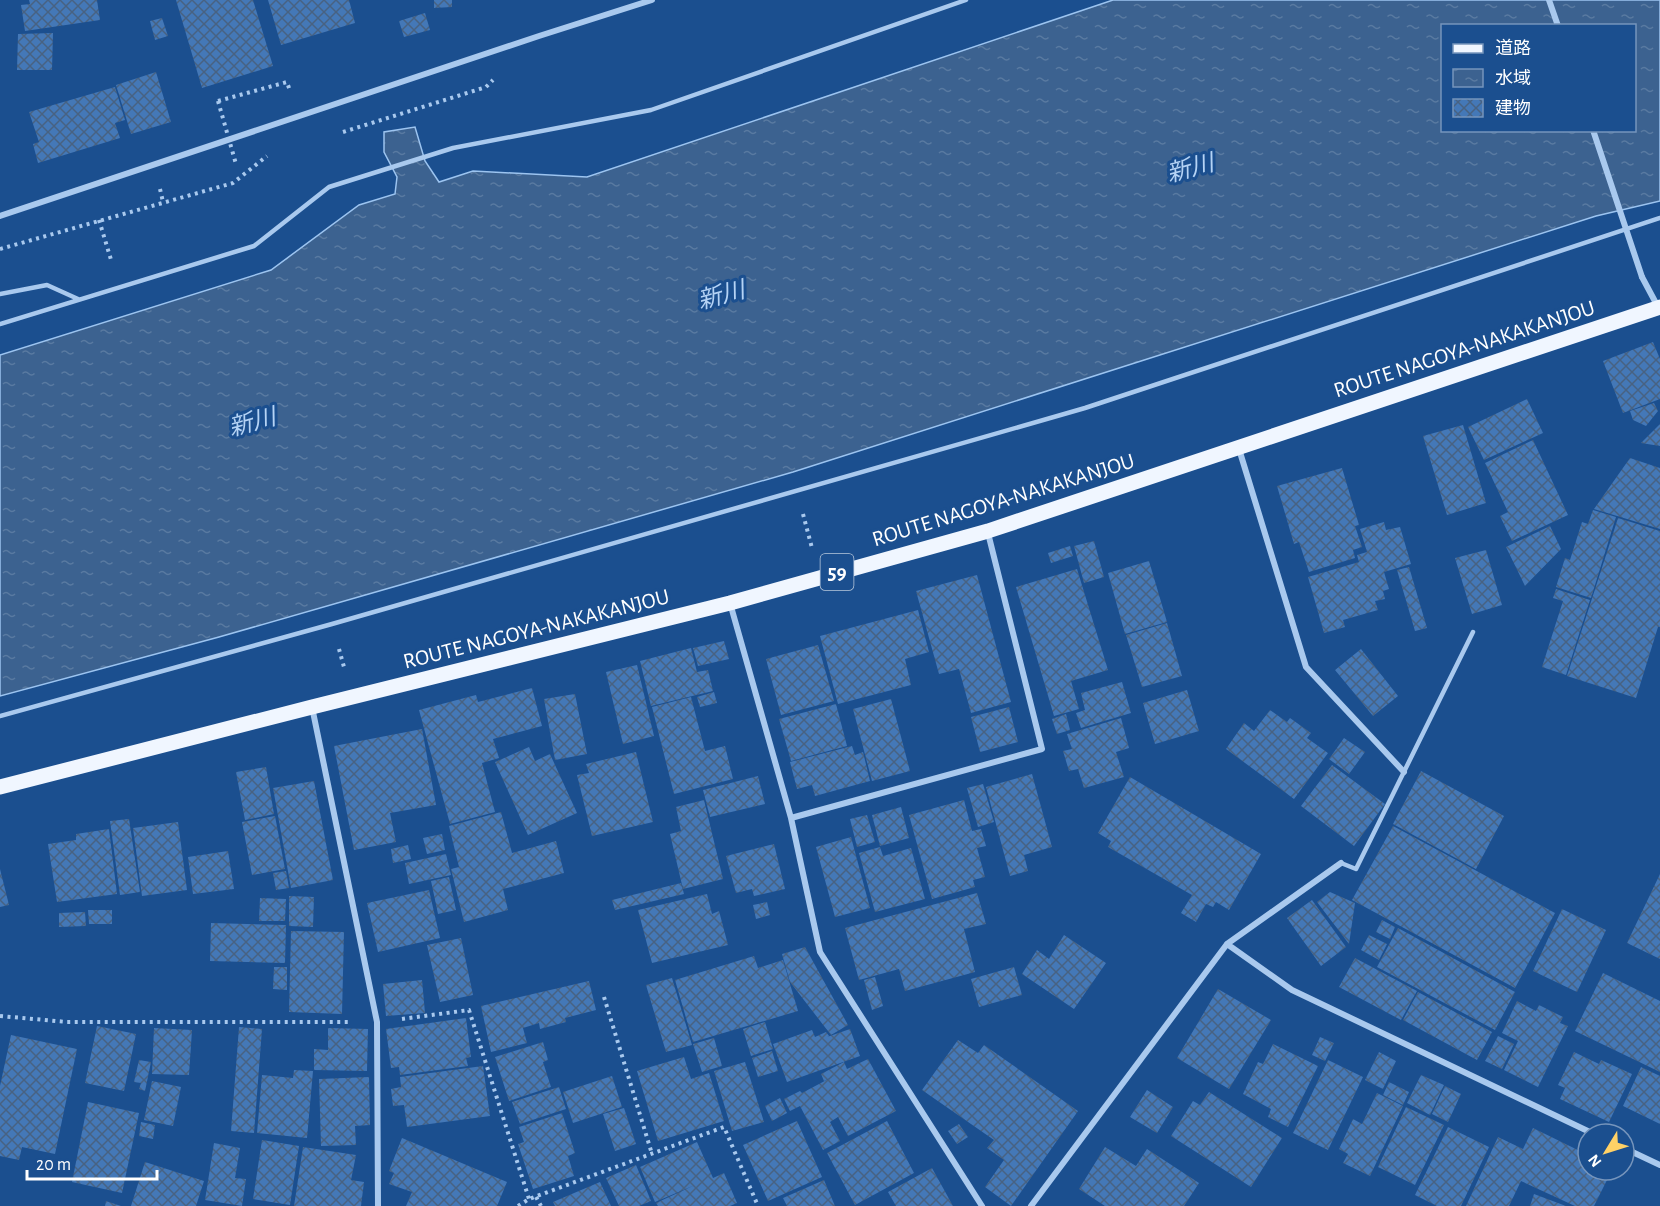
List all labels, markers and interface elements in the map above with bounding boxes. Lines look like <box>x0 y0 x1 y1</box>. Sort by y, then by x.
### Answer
legend <box>1441 24 1636 132</box>
text: 道路 <box>1495 38 1531 58</box>
text: 水域 <box>1495 69 1531 88</box>
text: 建物 <box>1495 98 1531 118</box>
water label: 新川 <box>1163 148 1219 187</box>
water label: 新川 <box>694 275 750 314</box>
street label: ROUTE NAGOYA-NAKAKANJOU <box>1331 296 1598 402</box>
water label: 新川 <box>225 402 281 441</box>
street label: ROUTE NAGOYA-NAKAKANJOU <box>869 449 1137 550</box>
road number: 59 <box>820 554 854 590</box>
street label: ROUTE NAGOYA-NAKAKANJOU <box>401 585 671 673</box>
north arrow <box>1576 1122 1636 1182</box>
scale bar <box>27 1143 158 1181</box>
text: N <box>1585 1151 1605 1170</box>
text: 20 m <box>36 1156 71 1174</box>

